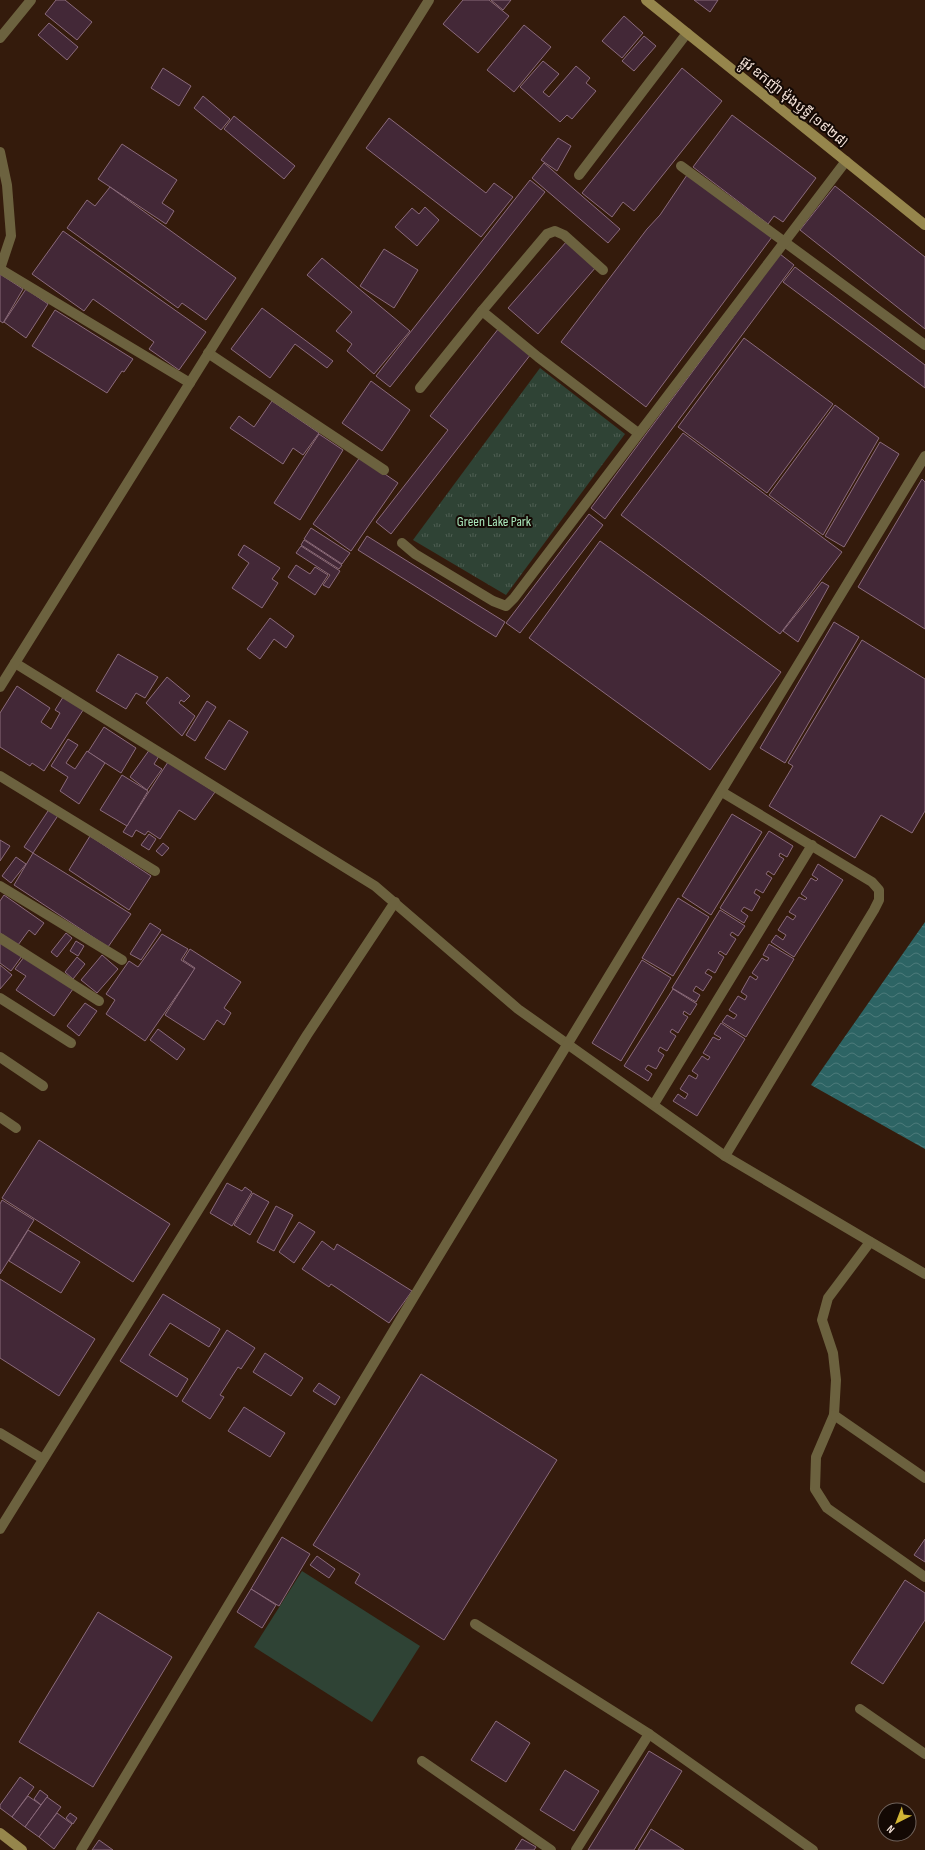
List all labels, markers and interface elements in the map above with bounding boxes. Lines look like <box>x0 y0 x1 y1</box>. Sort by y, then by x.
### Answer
street label: ផ្លូវ ឧកញ៉ា ម៉ុងឫទ្ធី (១៩២៨) <box>734 53 851 152</box>
park label: Green Lake Park <box>457 513 532 530</box>
north arrow <box>877 1802 917 1842</box>
text: N <box>884 1822 897 1836</box>

